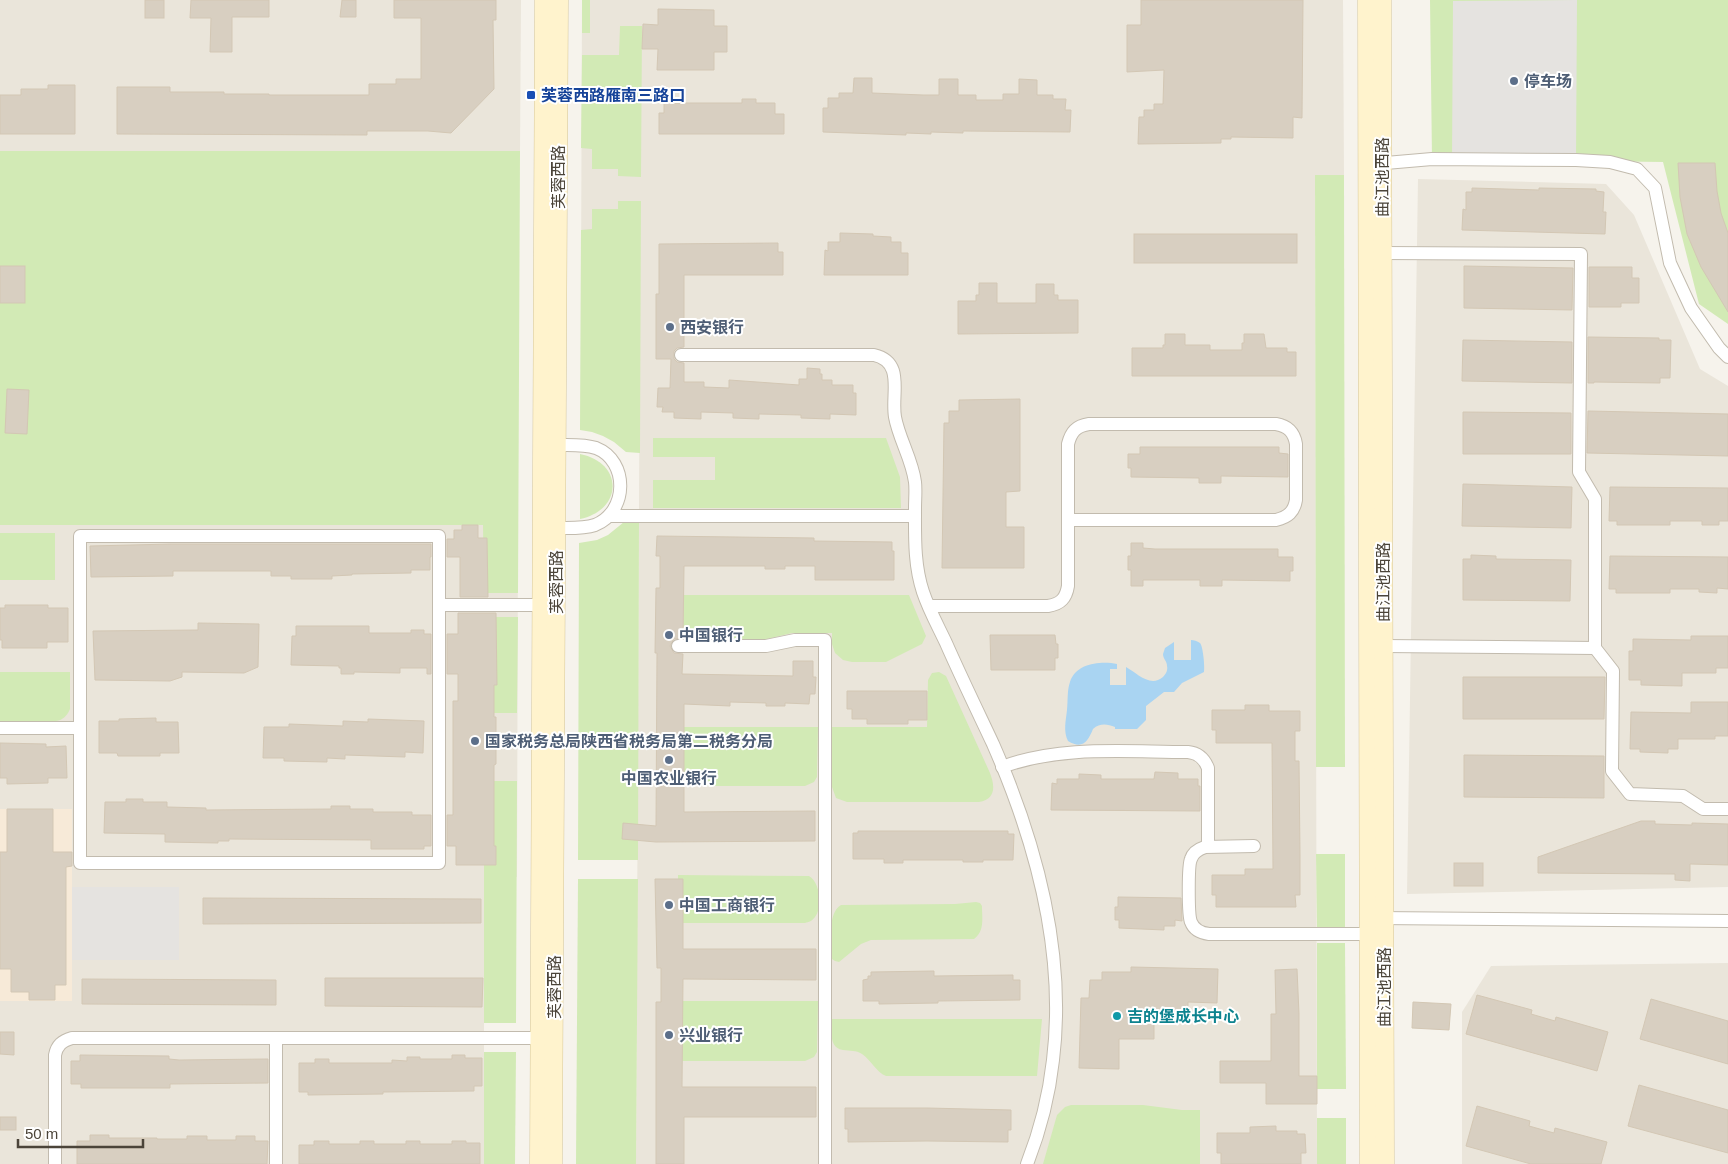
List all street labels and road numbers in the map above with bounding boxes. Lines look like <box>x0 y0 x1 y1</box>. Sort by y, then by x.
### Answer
street label: 曲江池西路 <box>1374 137 1391 217</box>
street label: 芙蓉西路 <box>550 145 567 209</box>
street label: 曲江池西路 <box>1375 542 1392 622</box>
street label: 芙蓉西路 <box>548 550 565 614</box>
street label: 曲江池西路 <box>1376 947 1393 1027</box>
street label: 芙蓉西路 <box>546 955 563 1019</box>

